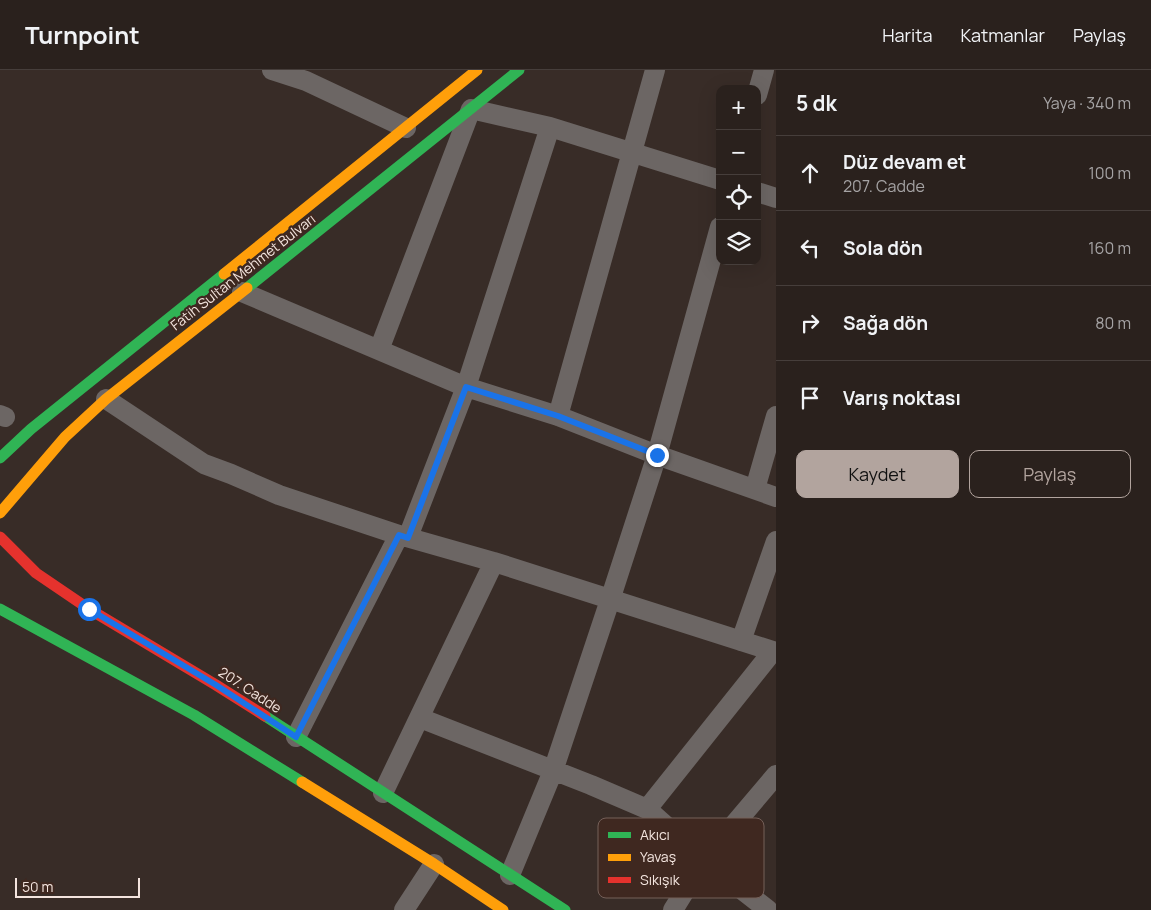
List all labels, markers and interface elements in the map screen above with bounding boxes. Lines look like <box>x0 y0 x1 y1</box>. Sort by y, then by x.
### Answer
text: Turnpoint <box>25 18 140 51</box>
text: Harita <box>882 23 932 47</box>
text: Katmanlar <box>960 23 1045 47</box>
text: Paylaş <box>1073 23 1126 47</box>
map controls <box>716 85 761 265</box>
button: + <box>716 85 761 130</box>
text: 5 dk <box>796 89 837 117</box>
text: Yaya · 340 m <box>1043 92 1131 114</box>
button: − <box>716 130 761 175</box>
text: Düz devam et <box>843 149 966 175</box>
icon: ahead <box>796 159 824 187</box>
text: 100 m <box>1088 162 1131 184</box>
button: locate <box>716 175 761 220</box>
text: 207. Cadde <box>843 175 925 197</box>
street label: Fatih Sultan Mehmet Bulvarı <box>166 209 319 334</box>
button: layers <box>716 220 761 265</box>
icon: left <box>796 234 824 262</box>
text: Sola dön <box>843 235 923 261</box>
text: 160 m <box>1088 237 1131 259</box>
icon: right <box>796 309 824 337</box>
text: Sağa dön <box>843 310 928 336</box>
text: 80 m <box>1095 312 1131 334</box>
icon: arrive <box>796 384 824 412</box>
text: Varış noktası <box>843 385 961 411</box>
route end <box>646 444 669 467</box>
button: Kaydet <box>796 450 959 498</box>
button: Paylaş <box>969 450 1131 498</box>
route start <box>78 598 101 621</box>
street label: 207. Cadde <box>215 662 285 717</box>
legend <box>598 818 764 898</box>
text: Akıcı <box>640 825 670 844</box>
text: Yavaş <box>640 847 676 866</box>
text: Sıkışık <box>640 870 681 889</box>
scale bar <box>15 875 140 898</box>
text: 50 m <box>22 877 53 896</box>

